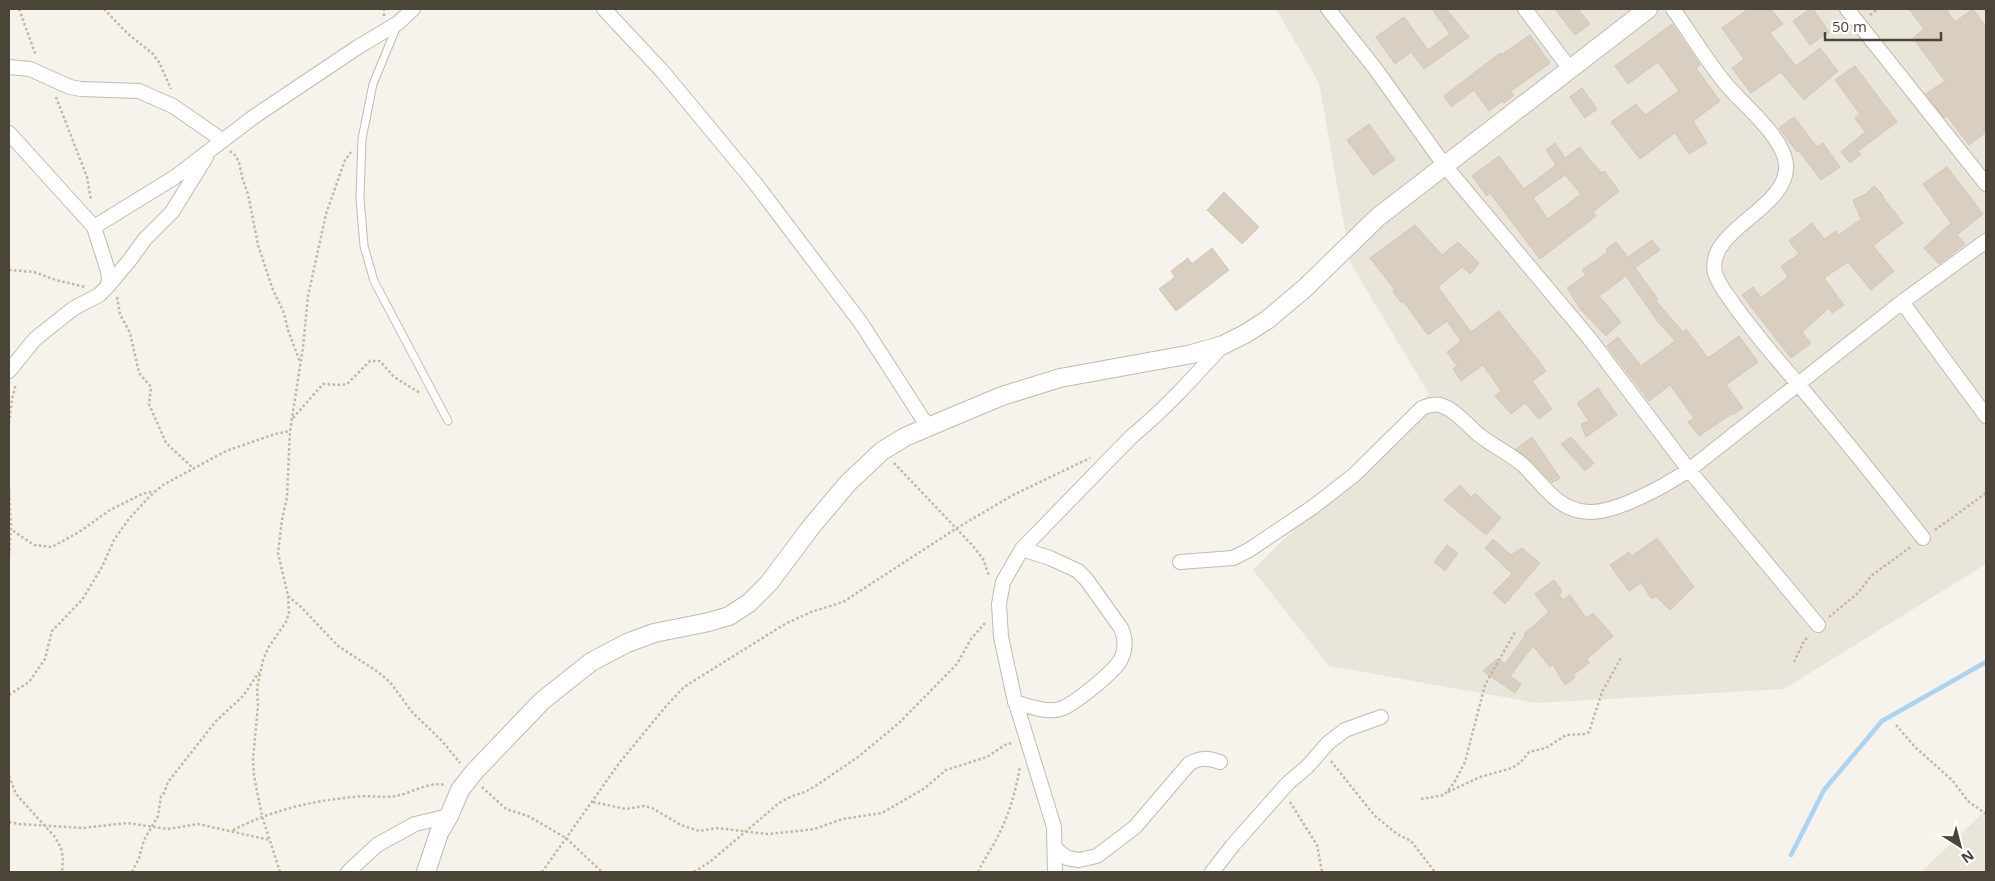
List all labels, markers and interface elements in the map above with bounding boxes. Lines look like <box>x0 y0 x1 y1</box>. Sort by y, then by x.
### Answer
scale bar <box>1825 10 1941 42</box>
text: 50 m <box>1832 16 1867 36</box>
north arrow <box>1935 821 1985 871</box>
text: N <box>1958 846 1978 868</box>

